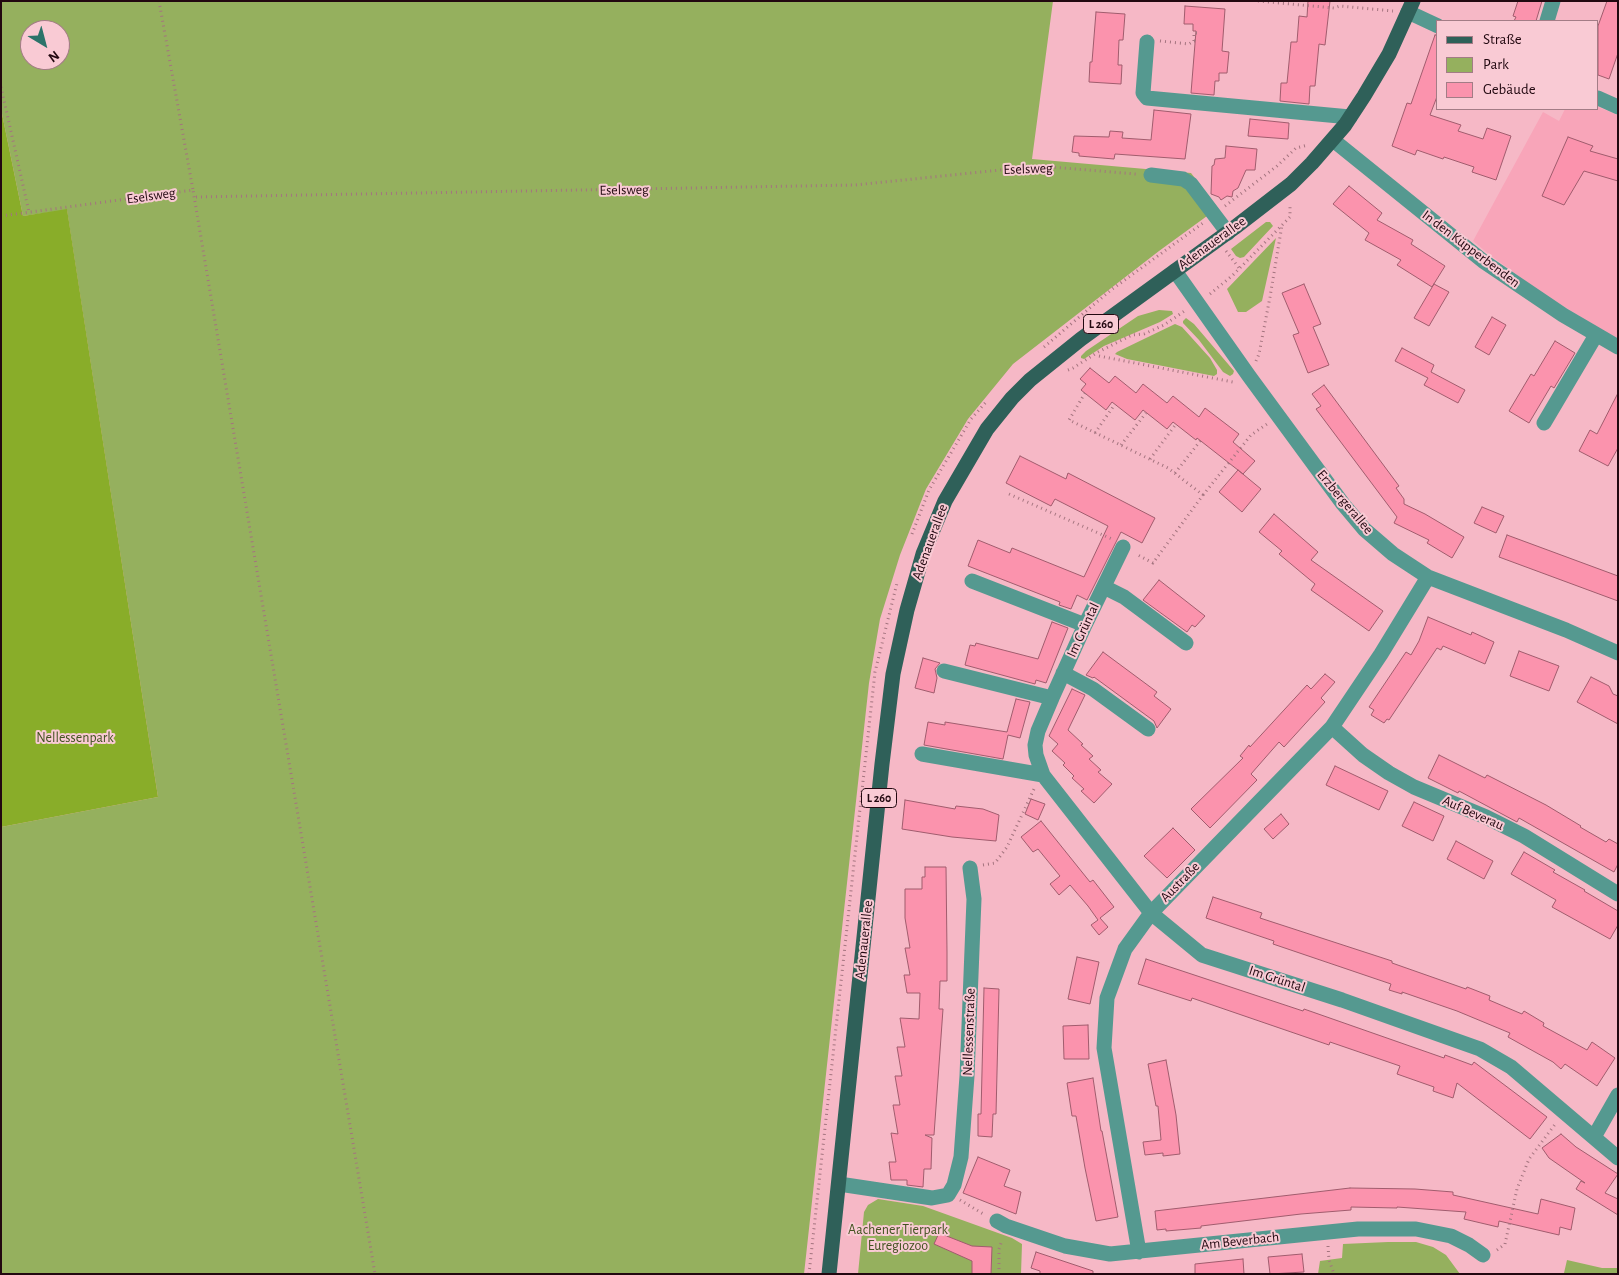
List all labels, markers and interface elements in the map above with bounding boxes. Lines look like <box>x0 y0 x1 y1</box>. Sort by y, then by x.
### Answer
north arrow <box>20 20 70 70</box>
legend <box>1436 20 1599 110</box>
text: Straße <box>1483 32 1522 47</box>
text: N <box>45 48 62 65</box>
text: Park <box>1483 57 1509 72</box>
text: Gebäude <box>1483 82 1536 97</box>
street label: Eselsweg <box>1003 160 1053 178</box>
street label: Eselsweg <box>599 181 649 199</box>
street label: Eselsweg <box>125 184 177 208</box>
street label: In den Küpperbenden <box>1419 207 1523 291</box>
street label: Adenauerallee <box>1175 213 1249 273</box>
road number: L 260 <box>1084 314 1118 334</box>
street label: Erzbergerallee <box>1313 466 1377 538</box>
street label: Adenauerallee <box>909 502 951 582</box>
street label: Im Grüntal <box>1063 600 1103 660</box>
park label: Nellessenpark <box>36 730 114 746</box>
road number: L 260 <box>862 788 896 808</box>
street label: Auf Beverau <box>1440 792 1506 834</box>
street label: Austraße <box>1157 858 1203 906</box>
street label: Adenauerallee <box>851 900 877 980</box>
street label: Im Grüntal <box>1247 962 1307 996</box>
street label: Nellessenstraße <box>959 988 979 1076</box>
park label: Aachener Tierpark Euregiozoo <box>848 1222 948 1254</box>
street label: Am Beverbach <box>1200 1229 1280 1253</box>

